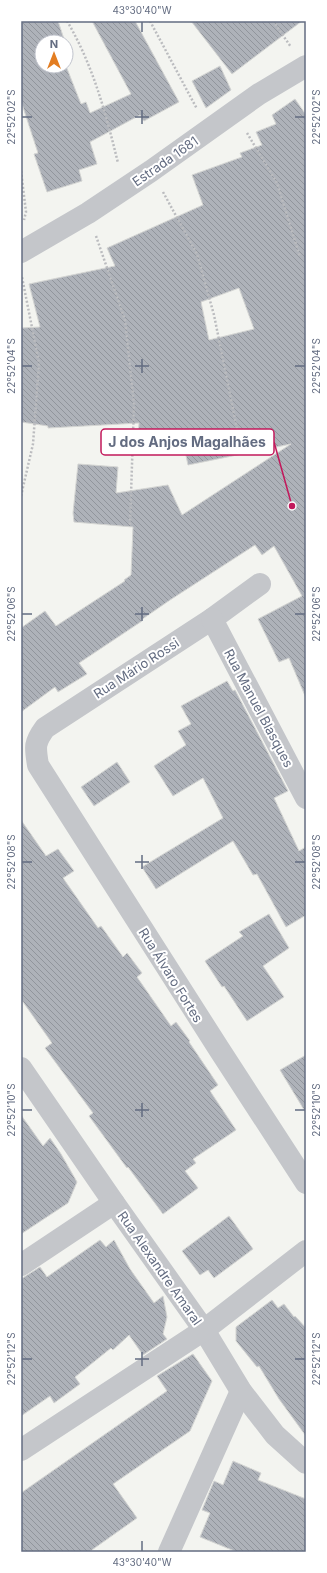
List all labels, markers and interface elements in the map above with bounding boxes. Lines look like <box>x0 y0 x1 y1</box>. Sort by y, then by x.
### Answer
text: 43°30'40"W <box>112 4 172 16</box>
north arrow <box>34 34 74 74</box>
text: N <box>50 37 58 51</box>
text: 22°52'02"S <box>5 89 17 145</box>
text: 22°52'02"S <box>310 89 322 145</box>
street label: Estrada 1681 <box>129 132 201 190</box>
text: 22°52'04"S <box>5 338 17 394</box>
text: 22°52'04"S <box>310 338 322 394</box>
callout: J dos Anjos Magalhães <box>101 429 274 455</box>
text: J dos Anjos Magalhães <box>108 433 266 450</box>
text: 22°52'06"S <box>5 586 17 642</box>
text: 22°52'06"S <box>310 586 322 642</box>
street label: Rua Mário Rossi <box>90 634 182 702</box>
street label: Rua Manuel Blasques <box>221 646 297 770</box>
text: 22°52'08"S <box>5 834 17 890</box>
text: 22°52'08"S <box>310 834 322 890</box>
street label: Rua Álvaro Fortes <box>135 925 207 1025</box>
text: 22°52'10"S <box>5 1083 17 1137</box>
text: 22°52'10"S <box>310 1083 322 1137</box>
street label: Rua Alexandre Amaral <box>115 1208 205 1328</box>
text: 22°52'12"S <box>5 1332 17 1386</box>
text: 22°52'12"S <box>310 1332 322 1386</box>
text: 43°30'40"W <box>112 1556 172 1568</box>

